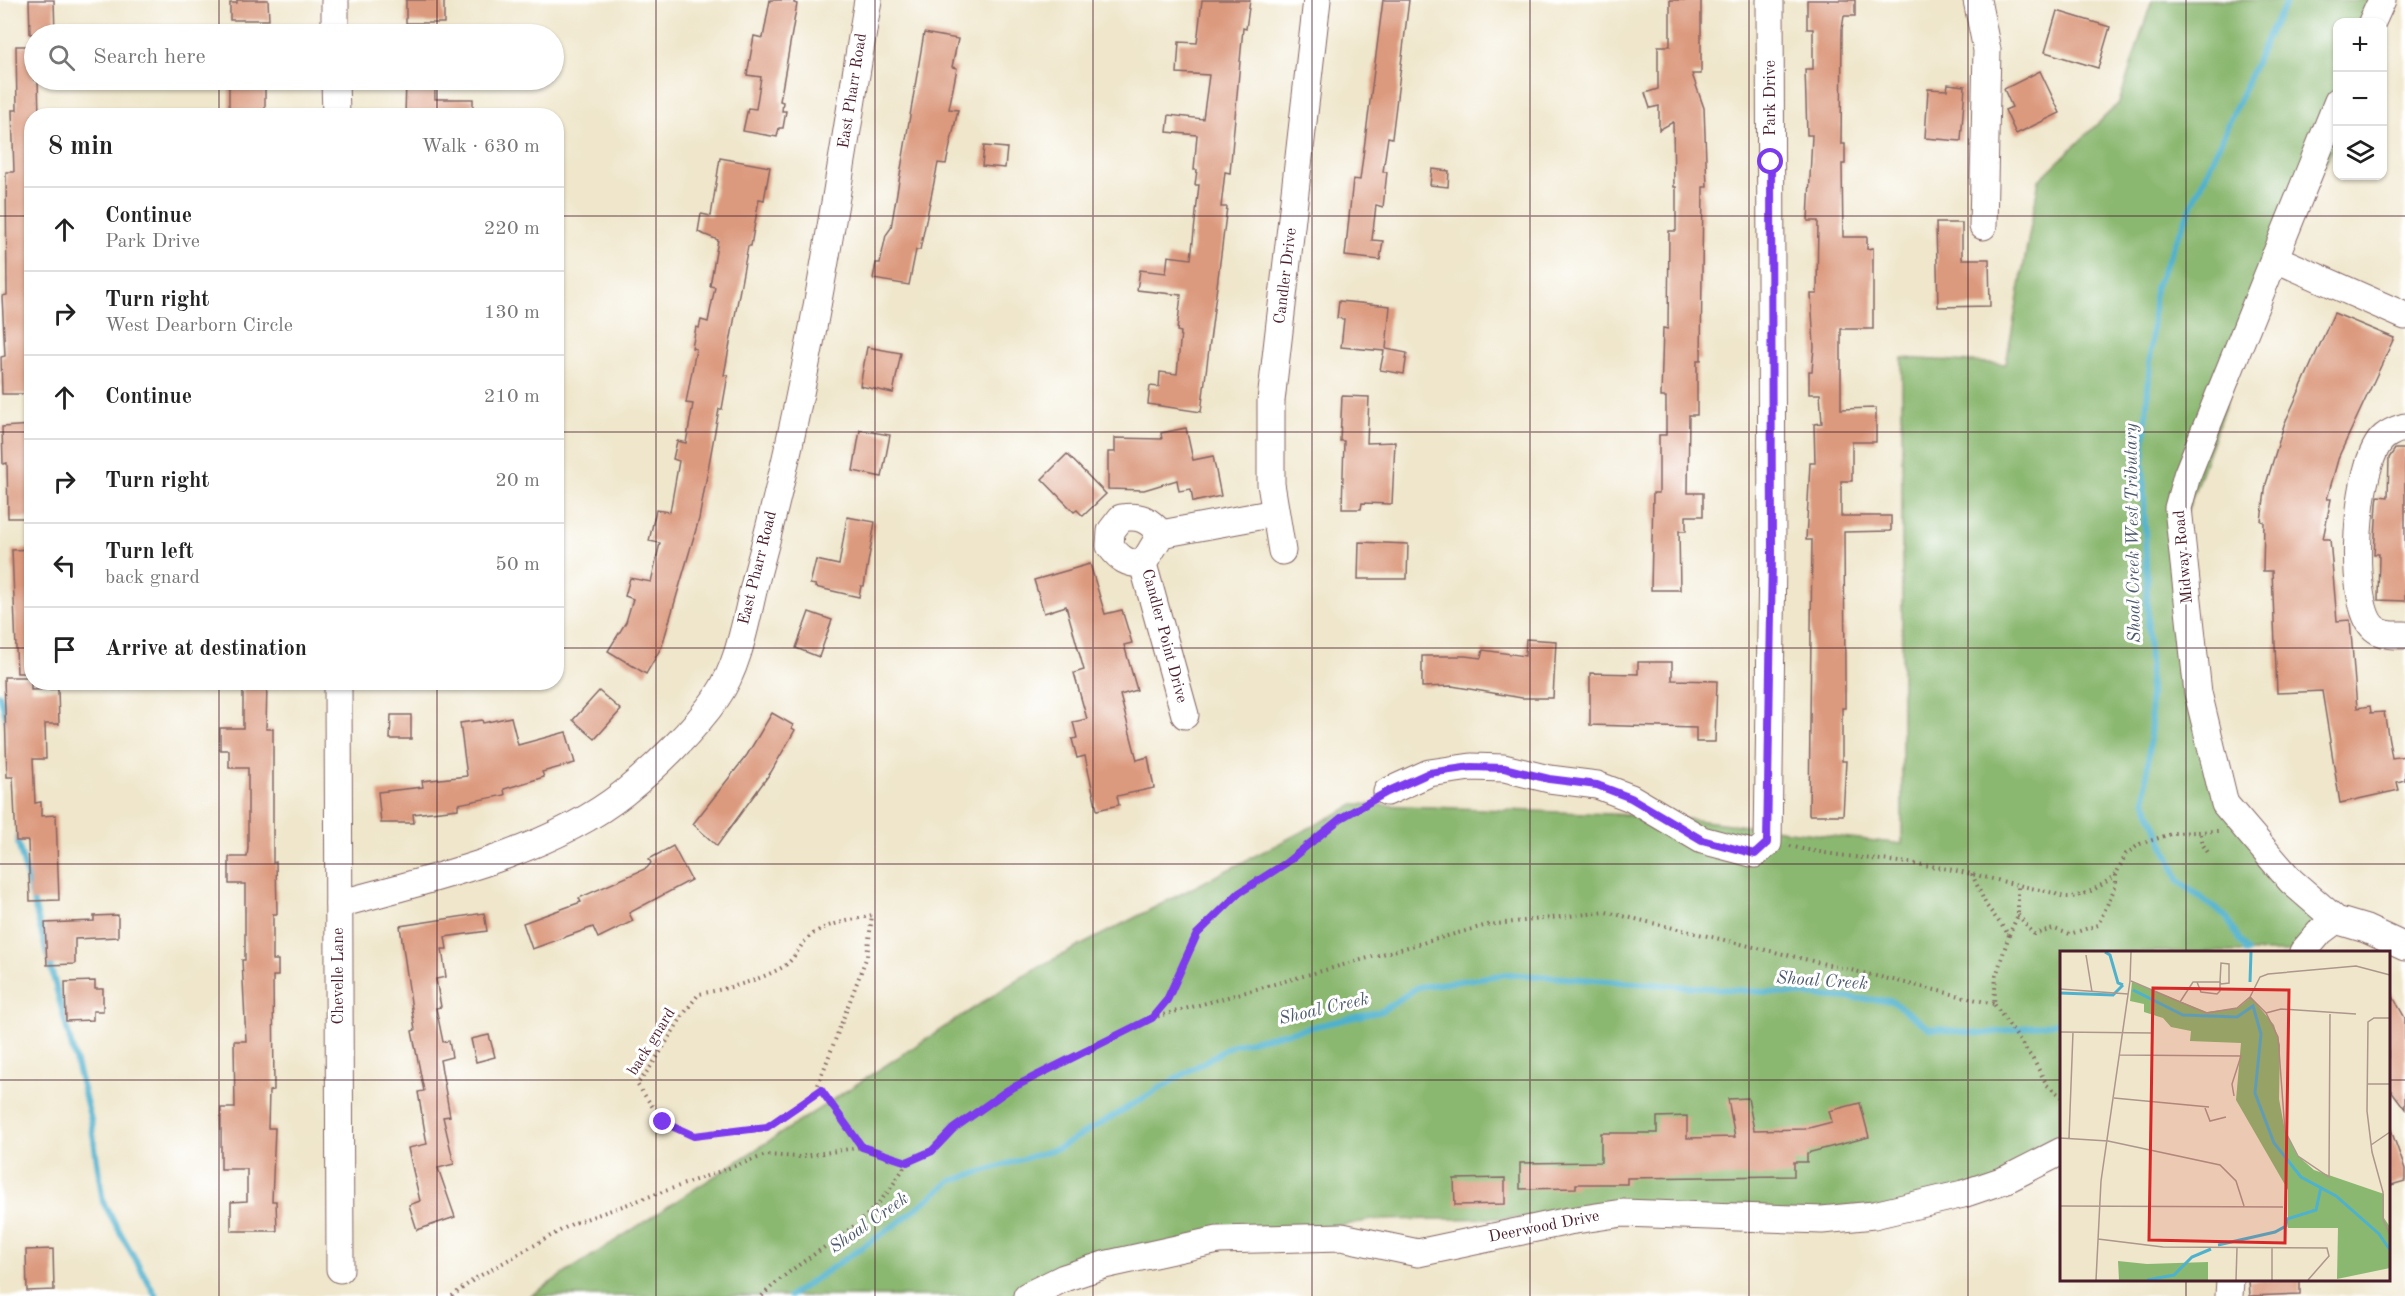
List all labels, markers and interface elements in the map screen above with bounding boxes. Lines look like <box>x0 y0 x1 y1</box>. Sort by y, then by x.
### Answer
map controls <box>2333 18 2387 180</box>
button: + <box>2333 18 2387 72</box>
search box <box>24 24 564 90</box>
street label: East Pharr Road <box>836 32 870 150</box>
icon: search <box>45 41 78 74</box>
text: Search here <box>93 46 206 68</box>
street label: Park Drive <box>1763 60 1779 136</box>
button: − <box>2333 72 2387 126</box>
button: layers <box>2333 126 2387 180</box>
text: 8 min <box>48 134 113 160</box>
text: Walk · 630 m <box>421 137 540 157</box>
route start <box>1757 148 1783 174</box>
text: Continue <box>105 205 192 227</box>
icon: ahead <box>48 213 81 246</box>
text: 220 m <box>484 219 540 239</box>
street label: Candler Drive <box>1272 227 1300 325</box>
text: Park Drive <box>105 232 200 252</box>
text: Turn right <box>105 289 209 311</box>
icon: right <box>48 297 81 330</box>
text: 130 m <box>484 303 540 323</box>
text: West Dearborn Circle <box>105 316 293 336</box>
icon: ahead <box>48 381 81 414</box>
text: Continue <box>105 386 192 408</box>
text: 210 m <box>484 387 540 407</box>
water label: Shoal Creek West Tributary <box>2122 422 2144 643</box>
icon: right <box>48 465 81 498</box>
text: Turn right <box>105 470 209 492</box>
text: 20 m <box>495 471 540 491</box>
street label: East Pharr Road <box>736 509 780 627</box>
street label: Midway Road <box>2172 509 2196 605</box>
text: Turn left <box>105 541 194 563</box>
icon: left <box>48 549 81 582</box>
text: 50 m <box>495 555 540 575</box>
street label: Candler Point Drive <box>1138 567 1190 705</box>
text: back gnard <box>105 568 200 588</box>
icon: arrive <box>48 633 81 666</box>
text: Arrive at destination <box>105 638 307 660</box>
street label: Chevelle Lane <box>331 928 347 1024</box>
inset map <box>2060 951 2390 1281</box>
water label: Shoal Creek <box>1775 969 1869 993</box>
water label: Shoal Creek <box>1277 990 1371 1028</box>
street label: back gnard <box>625 1006 679 1078</box>
route end <box>649 1108 675 1134</box>
water label: Shoal Creek <box>826 1189 912 1257</box>
street label: Deerwood Drive <box>1487 1208 1601 1246</box>

